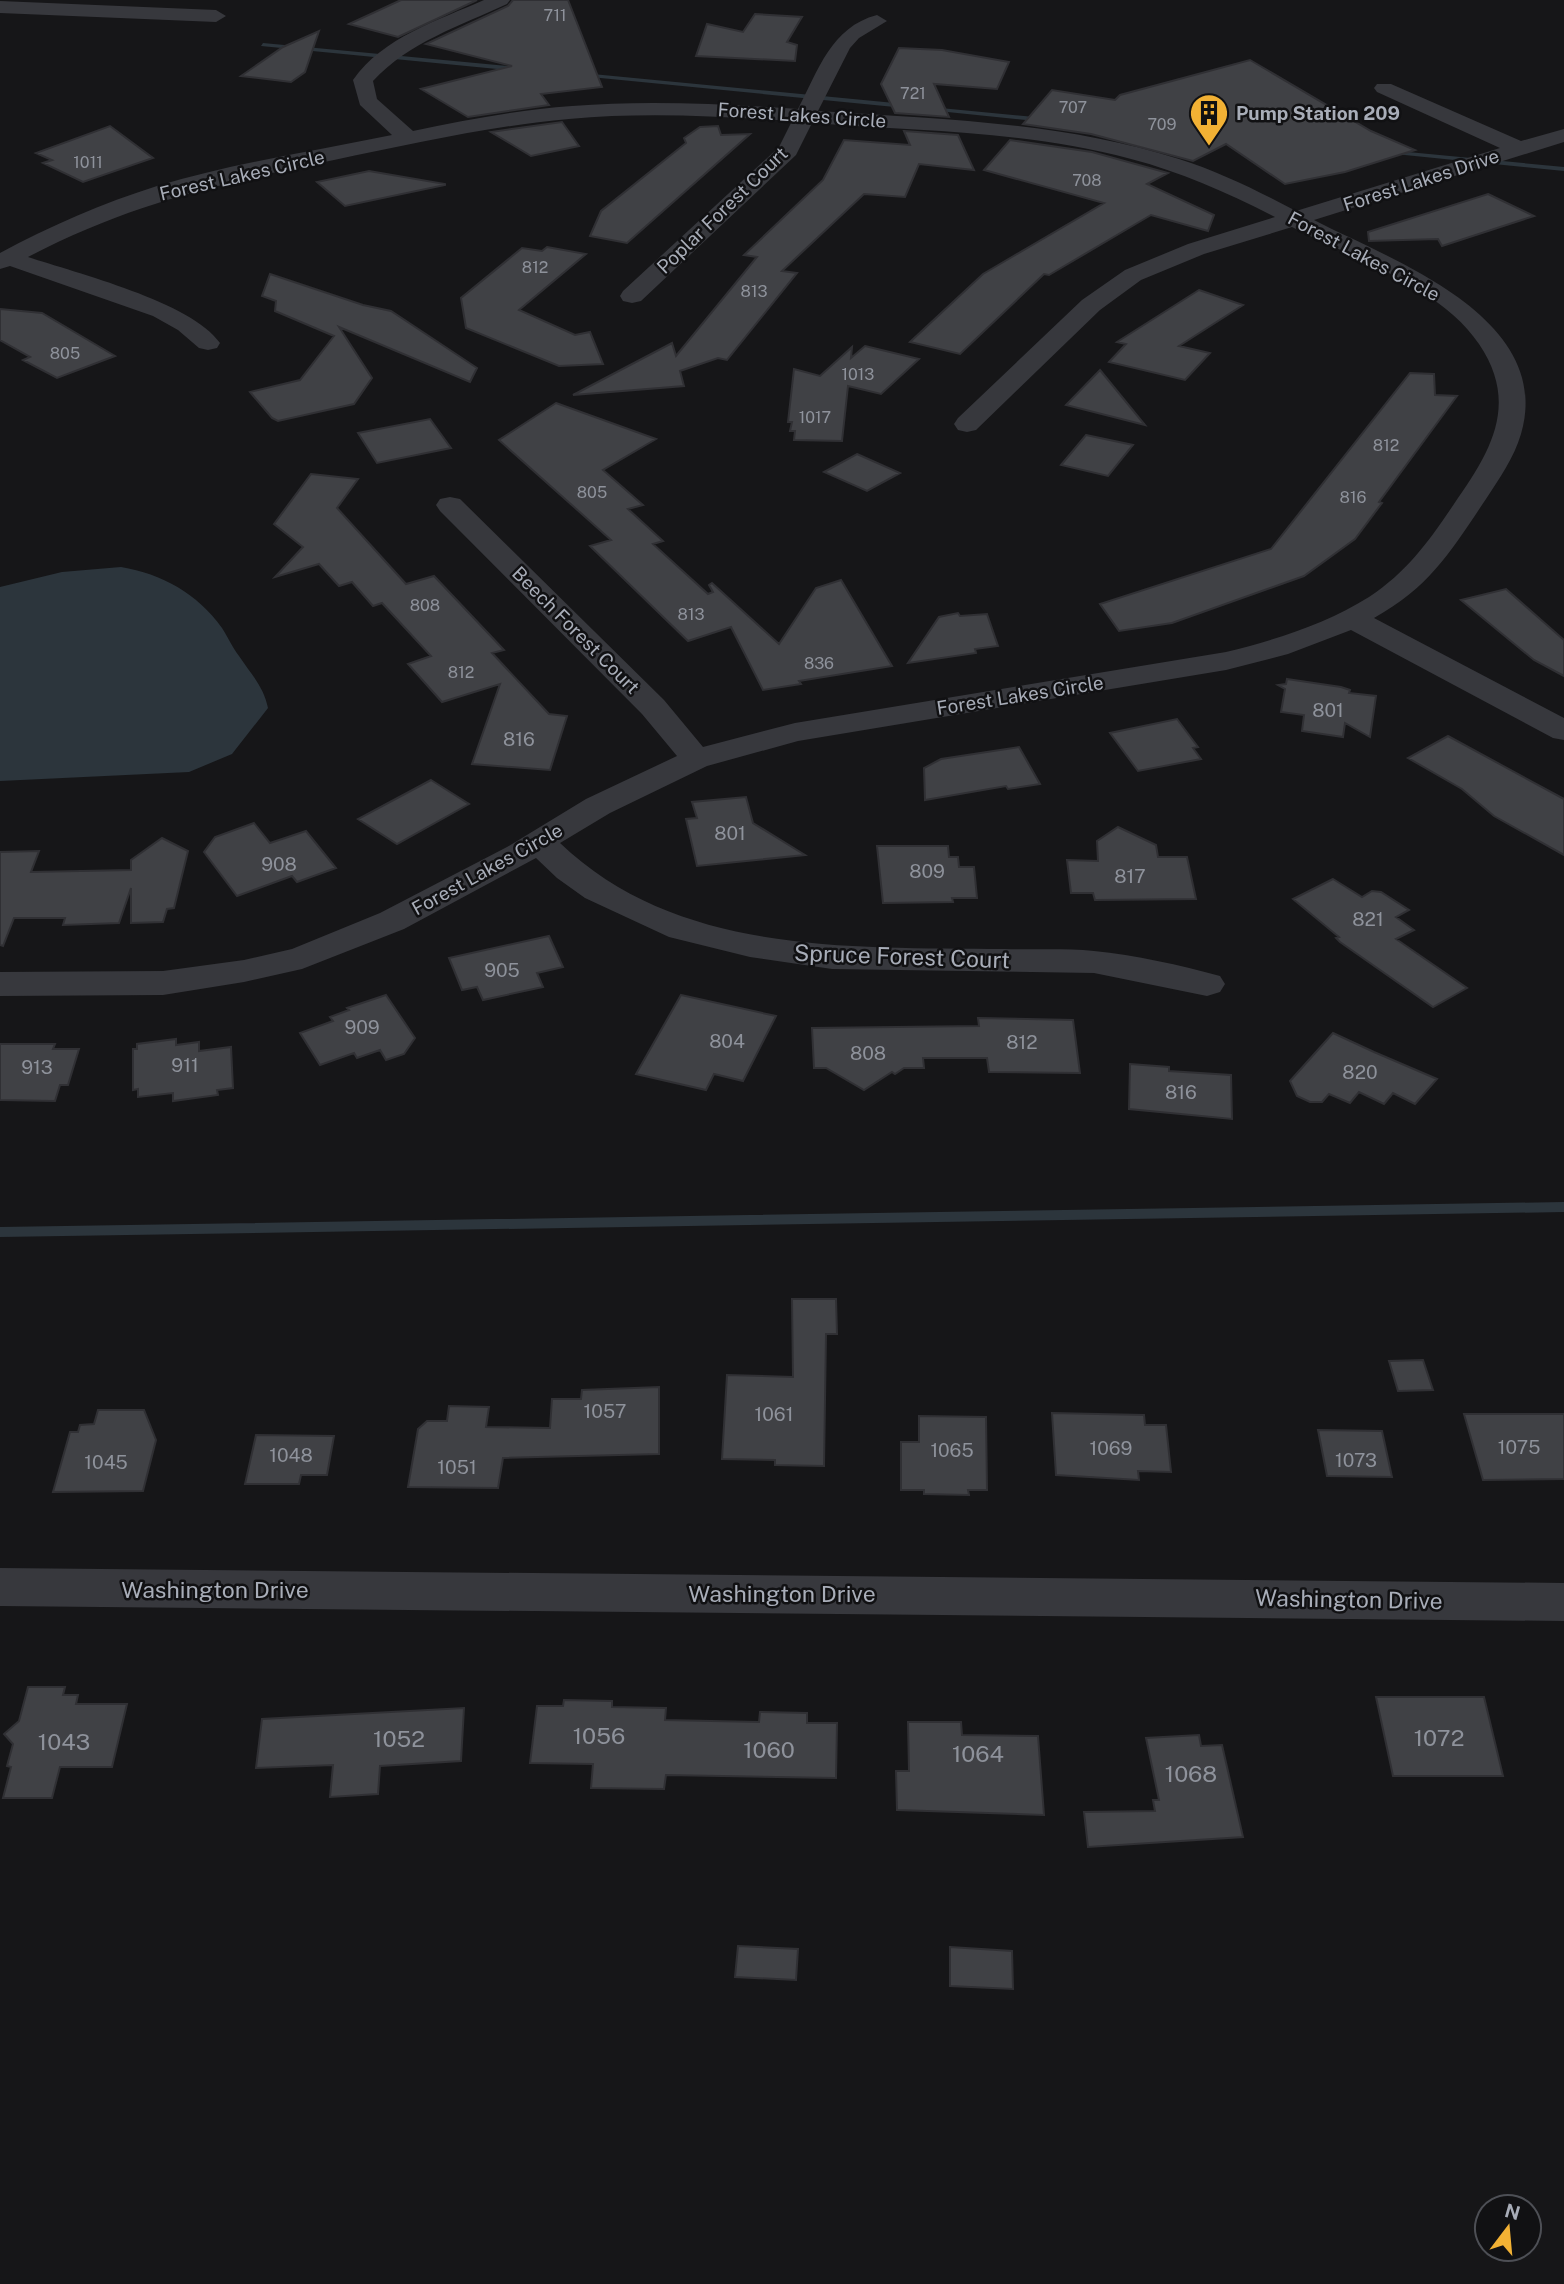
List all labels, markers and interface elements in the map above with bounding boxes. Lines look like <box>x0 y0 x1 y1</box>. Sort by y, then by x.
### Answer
house number: 711 <box>544 6 566 25</box>
house number: 721 <box>900 84 926 103</box>
building icon: Pump Station 209 <box>1188 92 1230 147</box>
street label: Forest Lakes Circle <box>717 98 887 132</box>
house number: 707 <box>1059 98 1087 117</box>
place label: Pump Station 209 <box>1236 102 1400 124</box>
house number: 709 <box>1148 115 1176 134</box>
street label: Poplar Forest Court <box>652 142 792 278</box>
street label: Forest Lakes Drive <box>1340 144 1502 216</box>
street label: Forest Lakes Circle <box>157 145 327 205</box>
house number: 1011 <box>73 153 103 172</box>
house number: 708 <box>1072 171 1102 190</box>
street label: Forest Lakes Circle <box>1284 207 1444 305</box>
house number: 812 <box>522 258 548 277</box>
house number: 813 <box>741 282 767 301</box>
house number: 805 <box>50 344 80 363</box>
house number: 1013 <box>842 365 874 384</box>
house number: 1017 <box>799 408 831 427</box>
house number: 812 <box>1373 436 1399 455</box>
house number: 805 <box>577 483 607 502</box>
house number: 816 <box>1340 488 1366 507</box>
street label: Beech Forest Court <box>508 562 644 698</box>
house number: 808 <box>410 596 440 615</box>
house number: 813 <box>678 605 704 624</box>
house number: 836 <box>804 654 834 673</box>
house number: 812 <box>448 663 474 682</box>
street label: Forest Lakes Circle <box>935 671 1105 719</box>
house number: 801 <box>1312 699 1344 721</box>
house number: 816 <box>503 728 535 750</box>
street label: Forest Lakes Circle <box>408 818 566 920</box>
house number: 801 <box>714 822 746 844</box>
house number: 908 <box>261 853 297 875</box>
house number: 809 <box>909 860 945 882</box>
house number: 817 <box>1114 865 1146 887</box>
house number: 821 <box>1352 908 1384 930</box>
street label: Spruce Forest Court <box>793 939 1011 973</box>
house number: 905 <box>484 959 520 981</box>
house number: 909 <box>344 1016 380 1038</box>
house number: 804 <box>709 1030 745 1052</box>
house number: 812 <box>1006 1031 1038 1053</box>
house number: 808 <box>850 1042 886 1064</box>
house number: 911 <box>171 1054 199 1076</box>
house number: 913 <box>21 1056 53 1078</box>
house number: 820 <box>1342 1061 1378 1083</box>
house number: 816 <box>1165 1081 1197 1103</box>
house number: 1057 <box>584 1400 626 1422</box>
house number: 1061 <box>755 1403 793 1425</box>
house number: 1075 <box>1498 1436 1540 1458</box>
house number: 1069 <box>1090 1437 1132 1459</box>
house number: 1065 <box>930 1439 974 1461</box>
house number: 1048 <box>269 1444 313 1466</box>
house number: 1073 <box>1335 1449 1377 1471</box>
house number: 1045 <box>84 1451 128 1473</box>
house number: 1051 <box>437 1456 477 1478</box>
street label: Washington Drive <box>121 1576 309 1603</box>
street label: Washington Drive <box>688 1580 876 1607</box>
street label: Washington Drive <box>1255 1584 1443 1614</box>
house number: 1056 <box>573 1722 625 1749</box>
house number: 1072 <box>1414 1724 1464 1751</box>
house number: 1052 <box>373 1725 425 1752</box>
house number: 1043 <box>38 1728 90 1755</box>
house number: 1060 <box>743 1736 795 1763</box>
house number: 1064 <box>952 1740 1004 1767</box>
house number: 1068 <box>1165 1760 1217 1787</box>
north arrow <box>1473 2193 1543 2263</box>
text: N <box>1503 2199 1523 2224</box>

